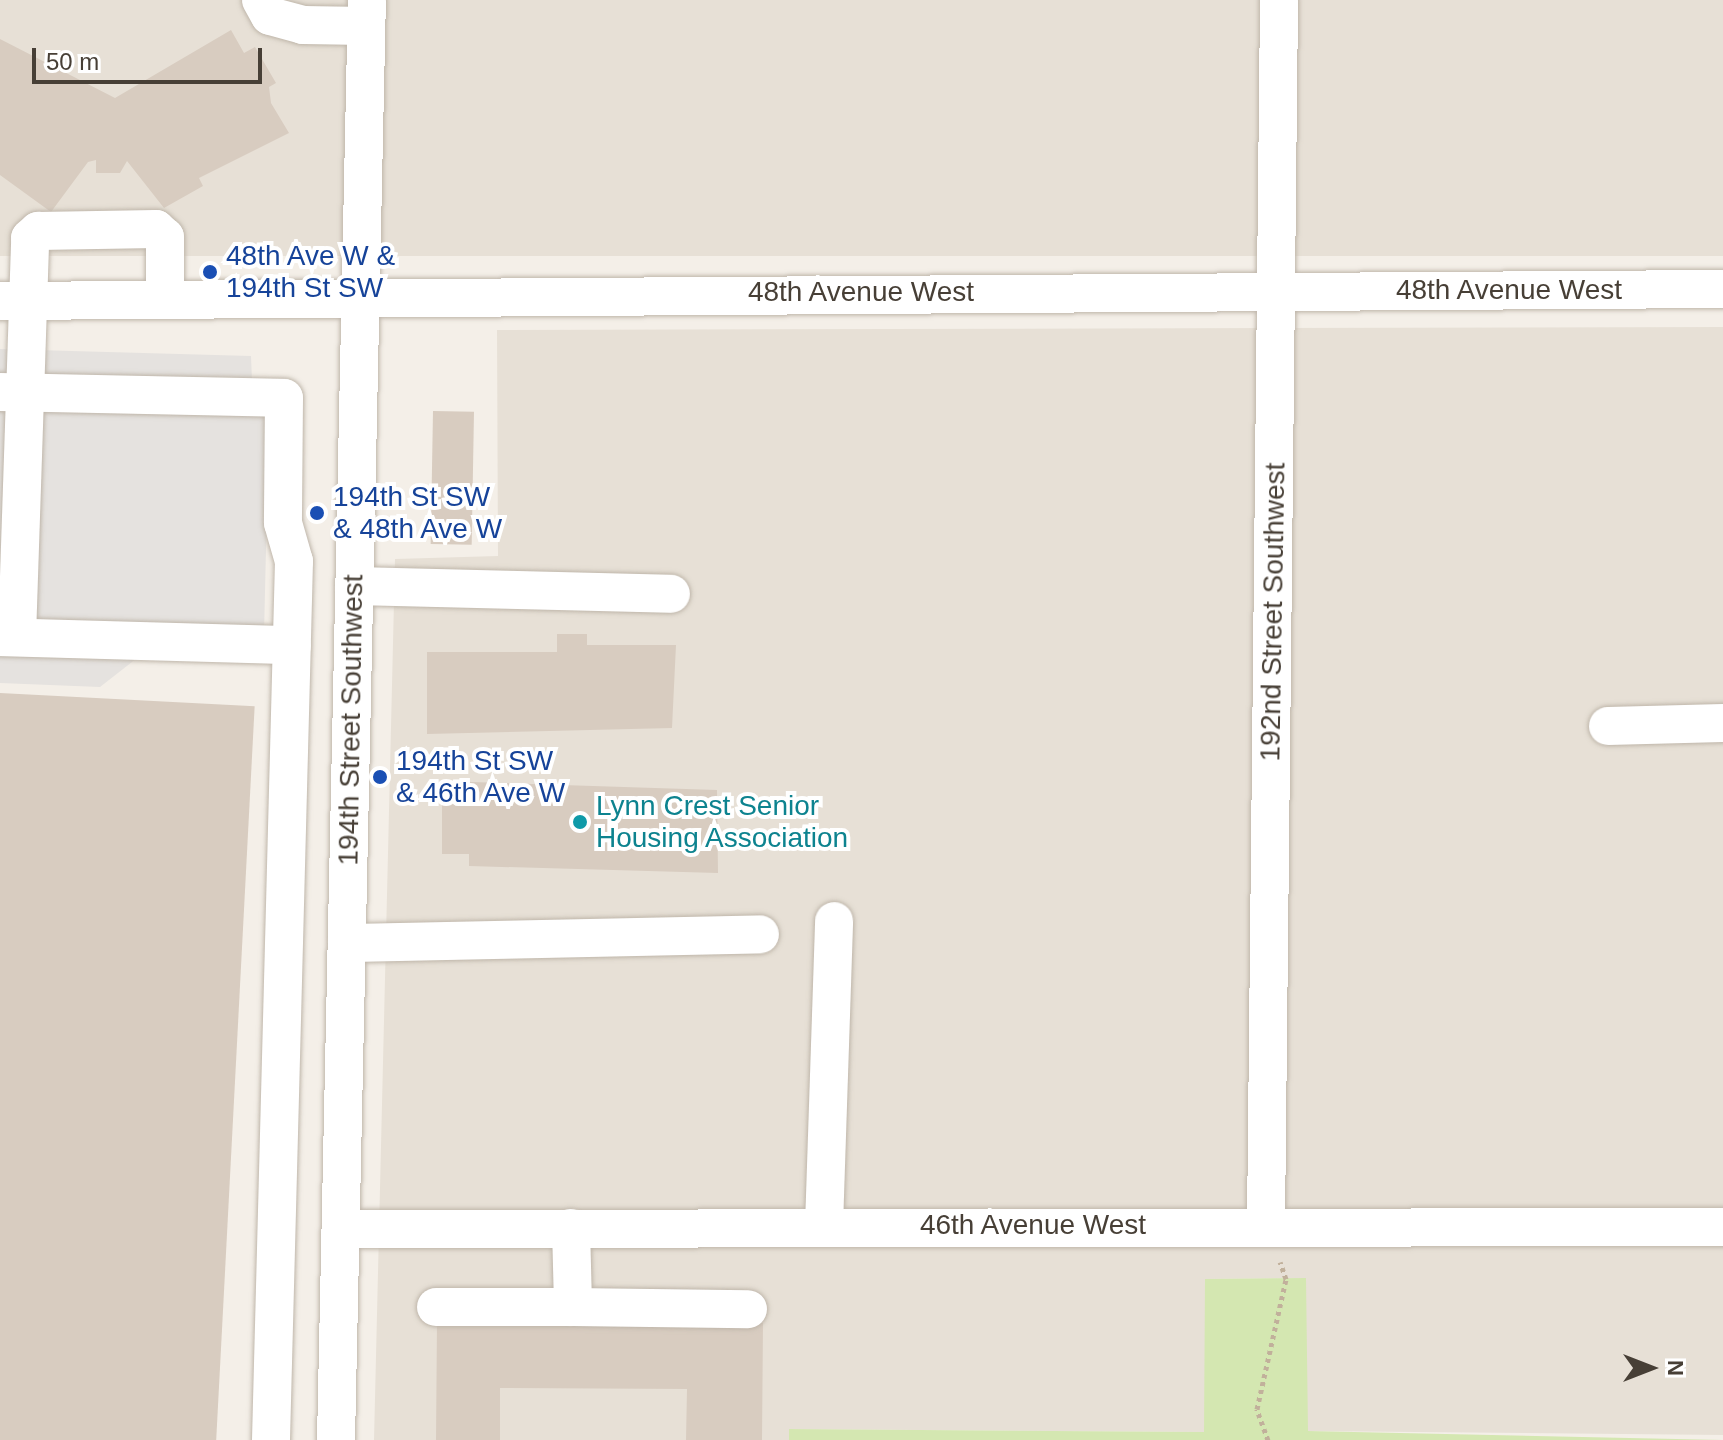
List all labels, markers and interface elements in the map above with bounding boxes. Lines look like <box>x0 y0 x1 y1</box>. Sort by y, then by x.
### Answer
scale bar <box>36 32 266 82</box>
text: 50 m <box>46 48 99 75</box>
place label: 48th Ave W & 194th St SW <box>226 239 397 305</box>
marker: 48th Ave W & 194th St SW <box>201 263 219 281</box>
street label: 48th Avenue West <box>1395 273 1623 307</box>
street label: 48th Avenue West <box>747 275 975 309</box>
street label: 192nd Street Southwest <box>1254 462 1292 762</box>
place label: 194th St SW & 48th Ave W <box>333 480 504 546</box>
marker: 194th St SW & 48th Ave W <box>308 504 326 522</box>
street label: 194th Street Southwest <box>332 574 370 866</box>
place label: 194th St SW & 46th Ave W <box>396 744 567 810</box>
marker: 194th St SW & 46th Ave W <box>371 768 389 786</box>
place label: Lynn Crest Senior Housing Association <box>596 789 850 855</box>
marker: Lynn Crest Senior Housing Association <box>571 813 589 831</box>
street label: 46th Avenue West <box>919 1208 1147 1242</box>
north arrow <box>1611 1328 1691 1408</box>
text: N <box>1663 1360 1688 1376</box>

